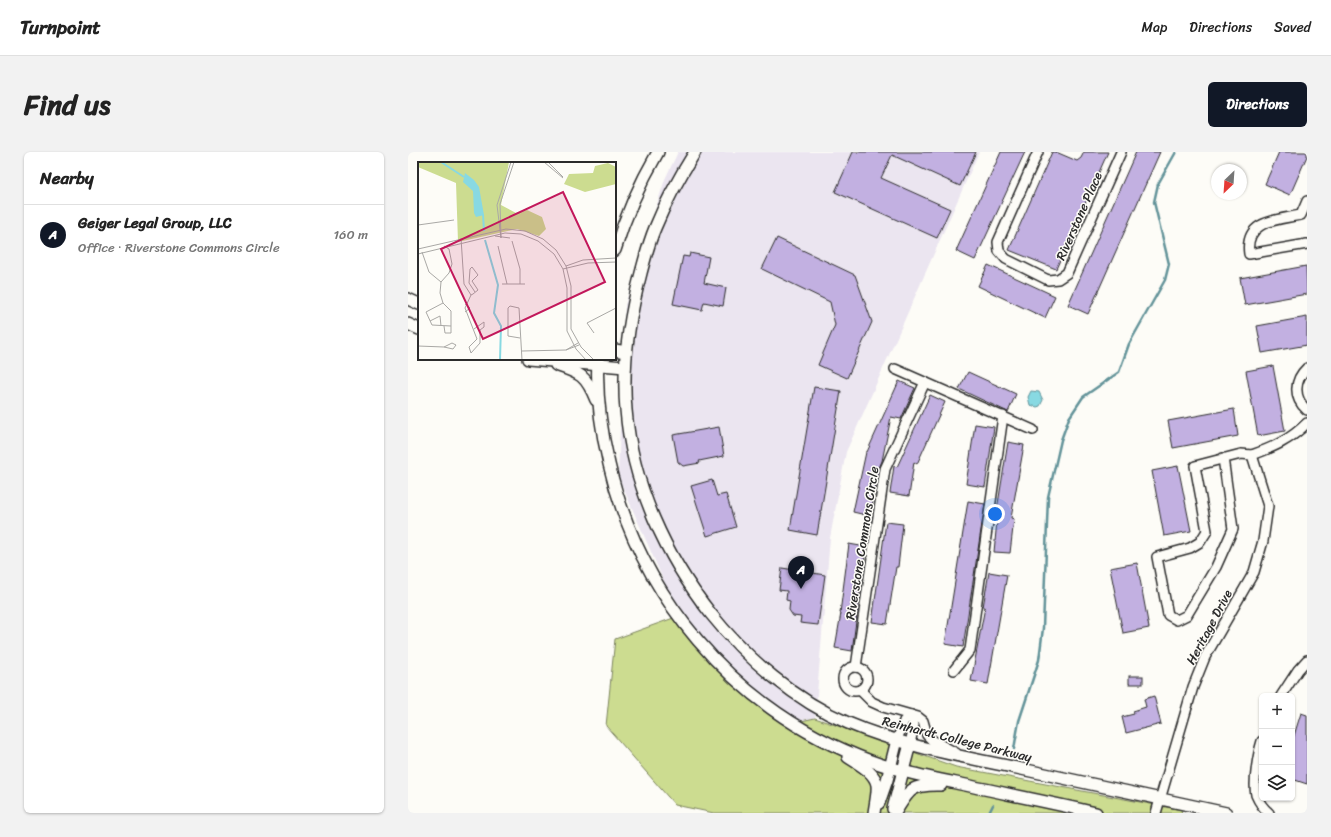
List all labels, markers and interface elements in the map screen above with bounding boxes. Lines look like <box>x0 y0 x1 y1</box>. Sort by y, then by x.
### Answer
text: Turnpoint <box>20 11 101 44</box>
text: Map <box>1141 15 1167 40</box>
text: Directions <box>1189 15 1252 40</box>
text: Saved <box>1274 15 1311 40</box>
text: Find us <box>24 80 111 129</box>
button: Directions <box>1208 82 1307 127</box>
inset map <box>418 162 616 360</box>
text: Nearby <box>40 163 94 193</box>
north arrow <box>1211 164 1247 200</box>
street label: Riverstone Place <box>1049 168 1109 264</box>
text: Geiger Legal Group, LLC <box>78 210 232 236</box>
text: A <box>49 223 57 246</box>
text: 160 m <box>333 223 368 246</box>
text: Office · Riverstone Commons Circle <box>78 236 280 259</box>
street label: Riverstone Commons Circle <box>839 464 886 621</box>
your location <box>985 504 1005 524</box>
pin: A <box>788 556 814 589</box>
street label: Heritage Drive <box>1179 585 1239 669</box>
map controls <box>1259 693 1295 801</box>
button: + <box>1259 693 1295 729</box>
street label: Reinhardt College Parkway <box>880 709 1035 769</box>
button: − <box>1259 729 1295 765</box>
button: layers <box>1259 765 1295 801</box>

